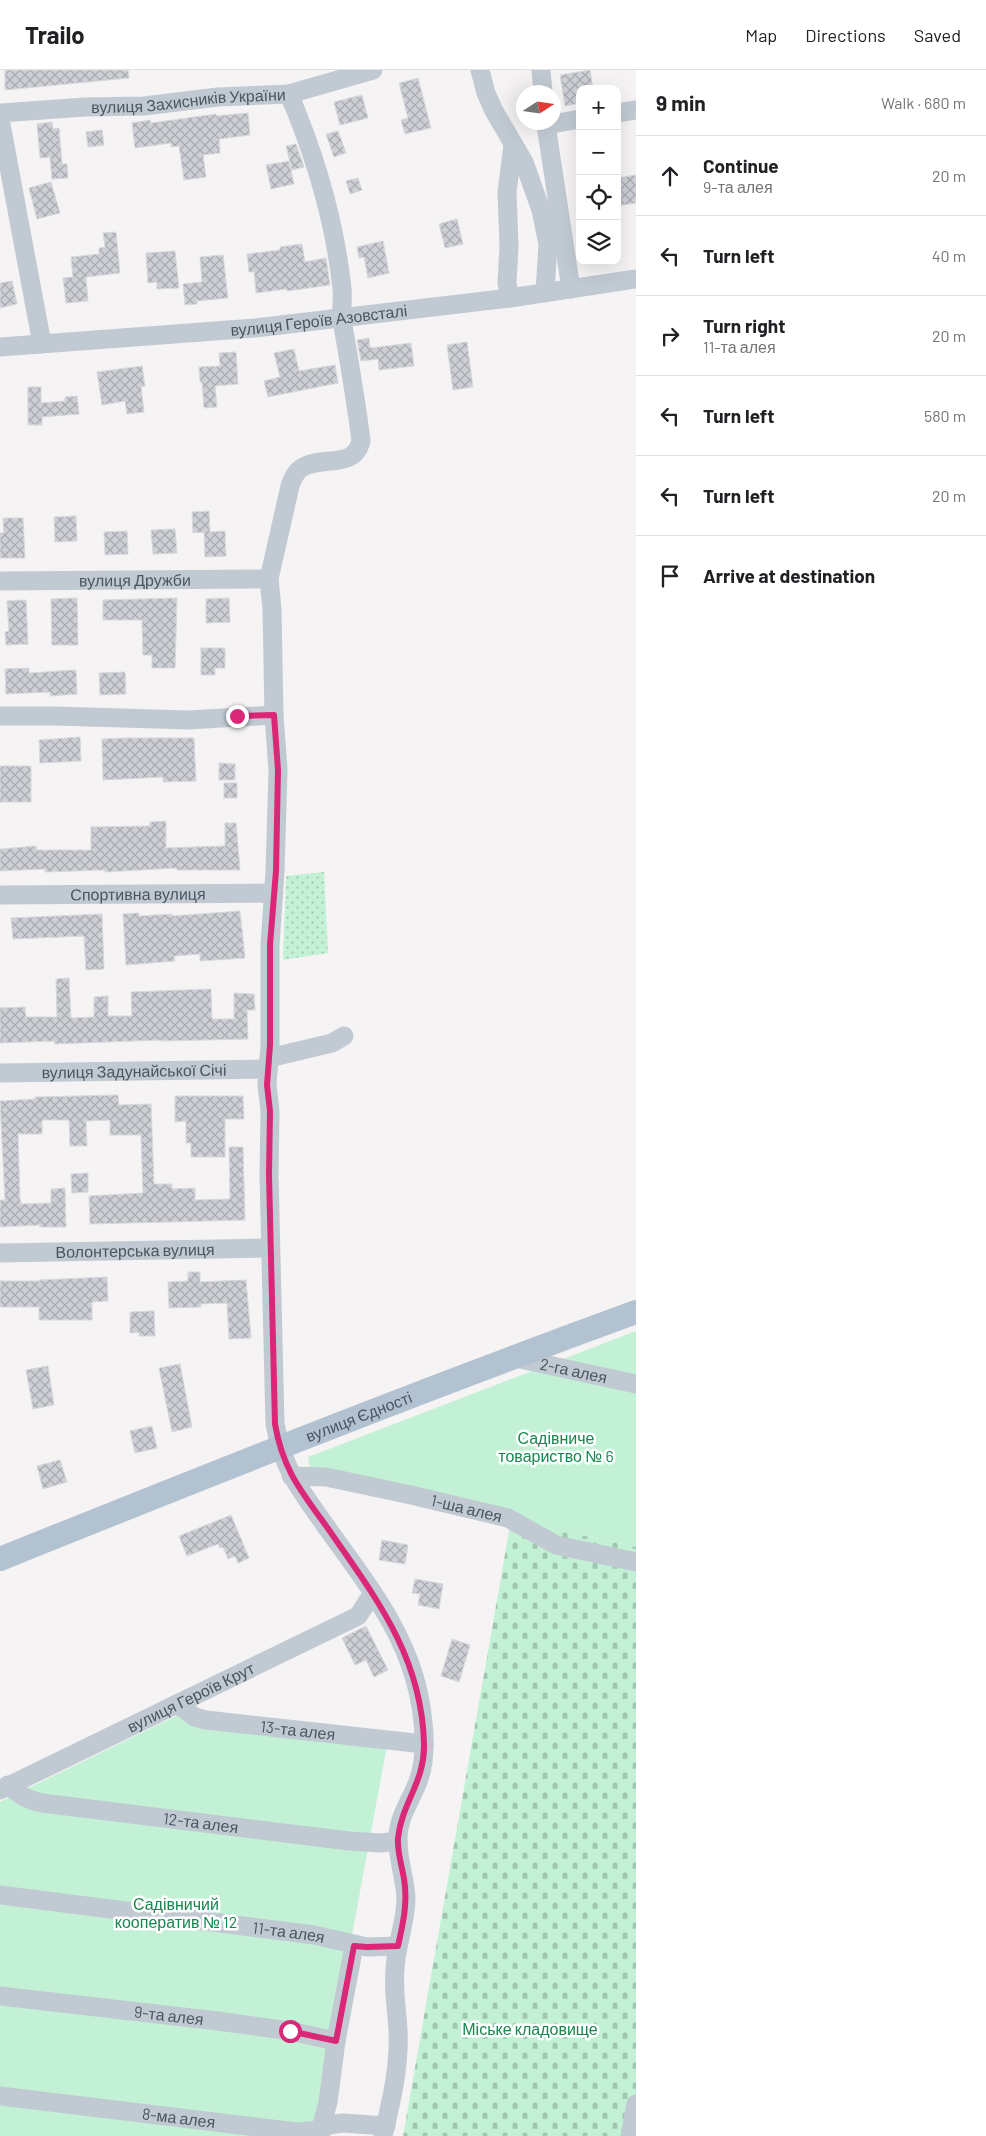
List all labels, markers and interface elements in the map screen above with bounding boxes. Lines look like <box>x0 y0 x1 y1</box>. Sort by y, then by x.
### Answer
text: Trailo <box>25 20 85 49</box>
text: Map <box>745 24 777 46</box>
text: Directions <box>805 24 886 46</box>
text: Saved <box>914 24 961 46</box>
street label: вулиця Захисників України <box>91 84 286 116</box>
north arrow <box>516 85 561 130</box>
map controls <box>576 85 621 265</box>
button: + <box>576 85 621 130</box>
text: 9 min <box>656 90 706 115</box>
text: Walk · 680 m <box>881 93 966 112</box>
button: − <box>576 130 621 175</box>
text: Continue <box>703 154 779 177</box>
icon: ahead <box>656 162 684 190</box>
text: 20 m <box>932 166 966 185</box>
button: locate <box>576 175 621 220</box>
text: 9-та алея <box>703 177 773 196</box>
button: layers <box>576 220 621 265</box>
icon: left <box>656 242 684 270</box>
text: Turn left <box>703 244 774 267</box>
text: 40 m <box>932 246 966 265</box>
street label: вулиця Героїв Азовсталі <box>230 300 408 339</box>
text: Turn right <box>703 314 785 337</box>
icon: right <box>656 322 684 350</box>
text: 20 m <box>932 326 966 345</box>
text: 11-та алея <box>703 337 776 356</box>
icon: left <box>656 402 684 430</box>
text: Turn left <box>703 404 774 427</box>
text: 580 m <box>924 406 966 425</box>
icon: left <box>656 482 684 510</box>
text: Turn left <box>703 484 774 507</box>
text: 20 m <box>932 486 966 505</box>
icon: arrive <box>656 562 684 590</box>
text: Arrive at destination <box>703 564 875 587</box>
street label: вулиця Дружби <box>79 570 191 589</box>
route end <box>226 705 249 728</box>
street label: Спортивна вулиця <box>70 883 206 903</box>
street label: вулиця Задунайської Січі <box>41 1060 227 1081</box>
street label: Волонтерська вулиця <box>55 1239 215 1261</box>
street label: 2-га алея <box>538 1354 609 1387</box>
street label: вулиця Єдності <box>303 1387 415 1445</box>
park label: Садівниче товариство № 6 <box>498 1428 614 1465</box>
street label: 1-ша алея <box>429 1490 504 1525</box>
street label: вулиця Героїв Крут <box>124 1658 258 1736</box>
street label: 13-та алея <box>259 1716 336 1743</box>
street label: 12-та алея <box>162 1808 240 1836</box>
park label: Садівничий кооператив № 12 <box>115 1894 237 1931</box>
street label: 11-та алея <box>251 1917 327 1946</box>
street label: 9-та алея <box>133 2001 205 2028</box>
park label: Міське кладовище <box>462 2019 598 2038</box>
route start <box>279 2020 302 2043</box>
street label: 8-ма алея <box>141 2103 216 2131</box>

